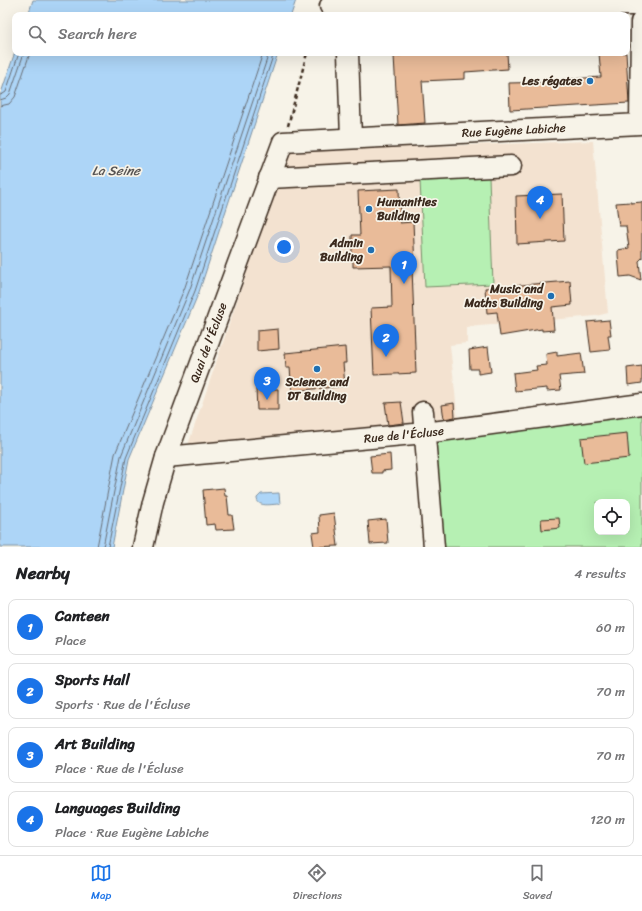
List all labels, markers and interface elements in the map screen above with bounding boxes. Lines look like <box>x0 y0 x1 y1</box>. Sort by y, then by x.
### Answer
search box <box>12 12 630 56</box>
text: Search here <box>58 21 137 47</box>
icon: search <box>26 23 48 45</box>
place label: Les régates <box>522 70 582 92</box>
marker: Les régates <box>585 76 595 86</box>
street label: Rue Eugène Labiche <box>461 117 566 144</box>
water label: La Seine <box>92 159 141 182</box>
pin: 4 <box>527 186 553 219</box>
place label: Humanities Building <box>376 191 437 227</box>
marker: Humanities Building <box>364 204 374 214</box>
place label: Admin Building <box>320 232 364 268</box>
your location <box>274 237 294 257</box>
marker: Admin Building <box>366 245 376 255</box>
pin: 1 <box>391 251 417 284</box>
place label: Music and Maths Building <box>464 278 545 314</box>
marker: Music and Maths Building <box>546 291 556 301</box>
street label: Quai de l'Écluse <box>183 299 234 386</box>
pin: 2 <box>373 324 399 357</box>
marker: Science and DT Building <box>312 364 322 374</box>
pin: 3 <box>254 367 280 400</box>
place label: Science and DT Building <box>284 371 350 407</box>
street label: Rue de l'Écluse <box>363 420 445 450</box>
map controls <box>594 499 630 535</box>
button: locate <box>594 499 630 535</box>
text: Nearby <box>16 558 70 588</box>
text: 4 results <box>574 562 626 585</box>
text: Canteen <box>55 603 110 629</box>
text: 1 <box>27 616 33 639</box>
text: 60 m <box>596 616 625 639</box>
text: Place <box>55 629 86 652</box>
text: Sports Hall <box>55 667 130 693</box>
text: 2 <box>26 680 34 703</box>
text: 70 m <box>596 680 625 703</box>
text: Sports · Rue de l'Écluse <box>55 693 190 716</box>
text: Art Building <box>55 731 135 757</box>
text: 3 <box>26 744 34 767</box>
text: 70 m <box>596 744 625 767</box>
text: Place · Rue de l'Écluse <box>55 757 184 780</box>
text: Languages Building <box>55 795 180 821</box>
text: 4 <box>26 808 34 831</box>
text: 120 m <box>590 808 625 831</box>
text: Place · Rue Eugène Labiche <box>55 821 209 844</box>
tab: Map <box>90 862 112 905</box>
tab: Directions <box>293 862 342 905</box>
tab: Saved <box>523 862 552 905</box>

